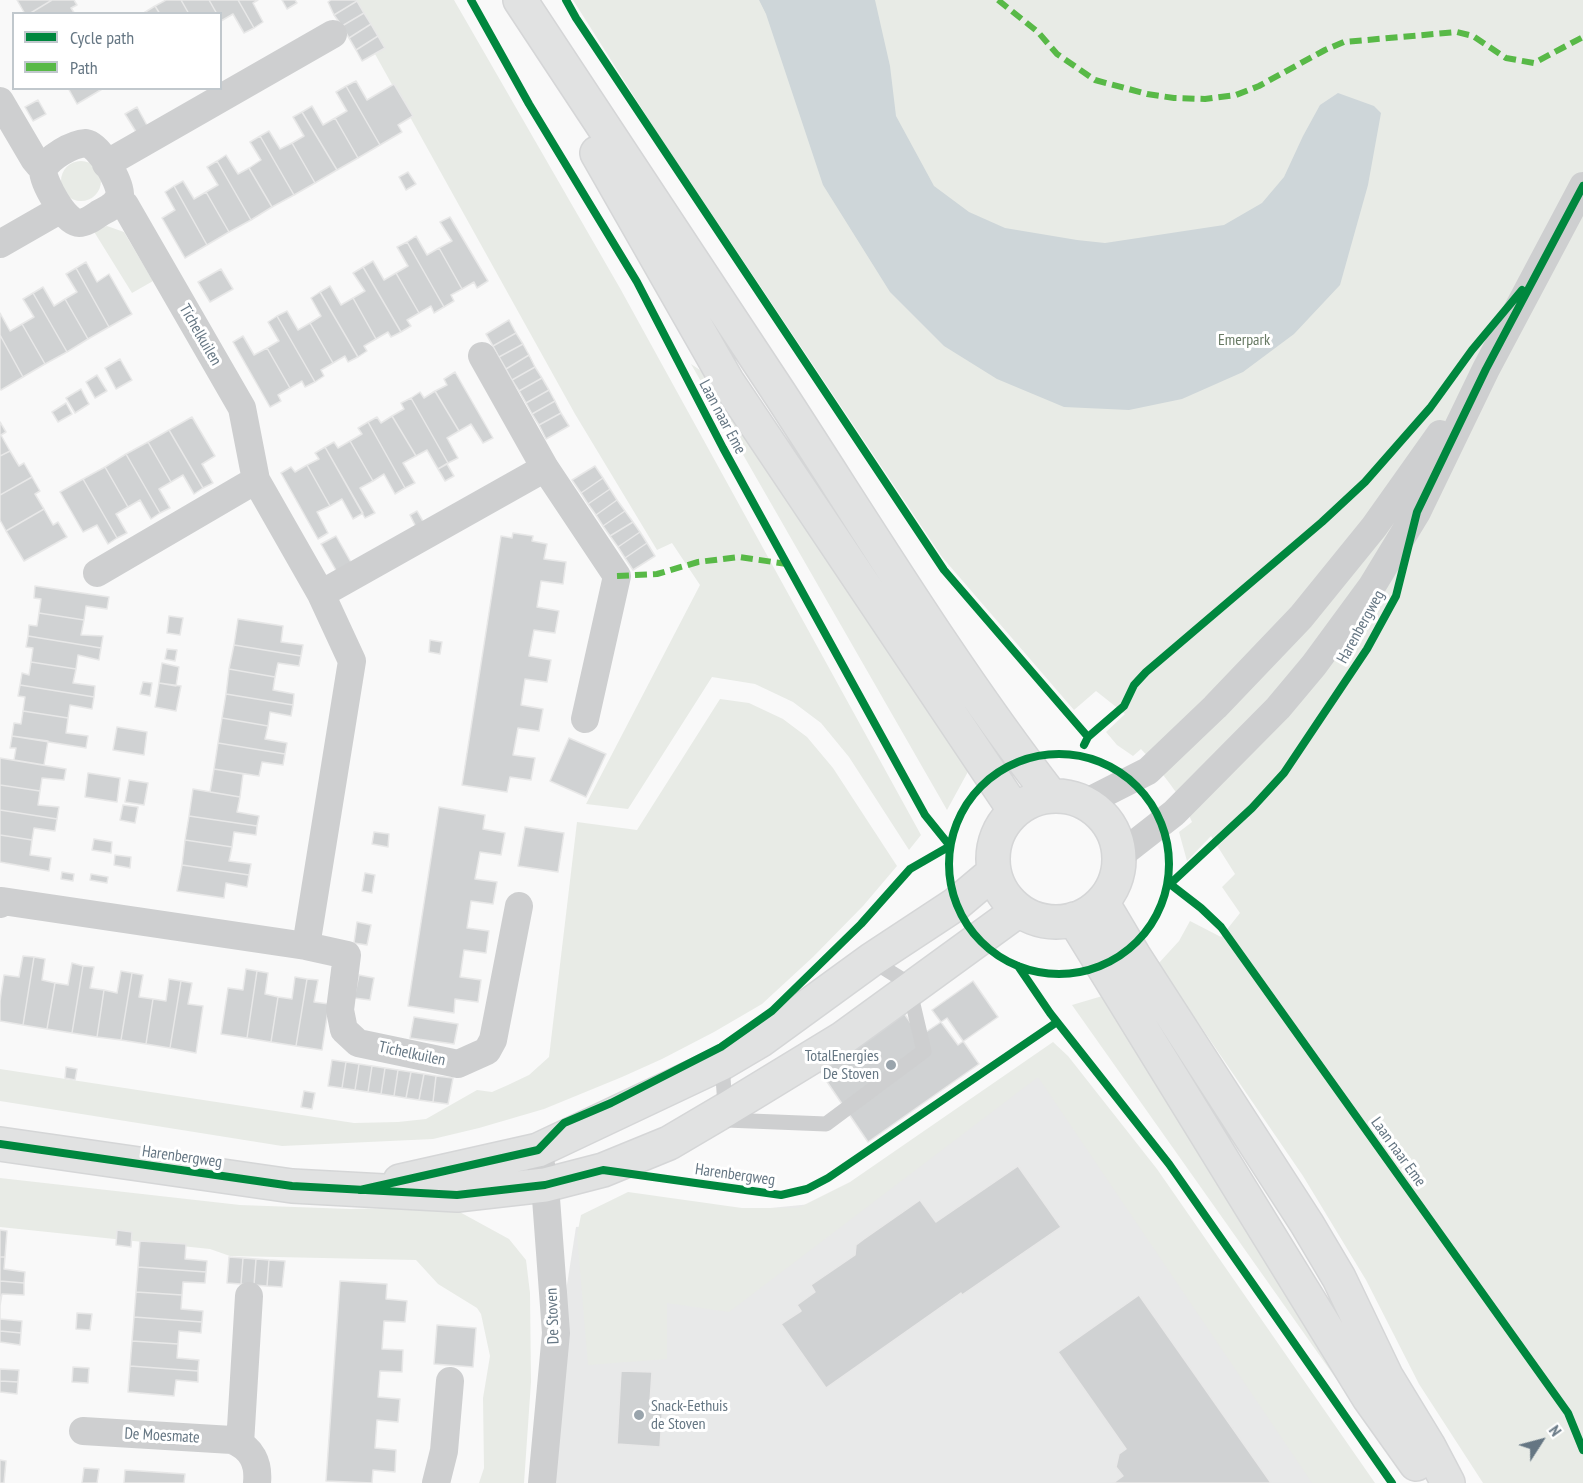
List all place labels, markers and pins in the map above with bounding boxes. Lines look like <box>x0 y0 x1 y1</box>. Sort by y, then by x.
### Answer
place label: TotalEnergies De Stoven <box>805 1046 879 1084</box>
marker: TotalEnergies De Stoven <box>884 1058 898 1072</box>
place label: Snack-Eethuis de Stoven <box>651 1396 728 1434</box>
marker: Snack-Eethuis de Stoven <box>632 1408 646 1422</box>

